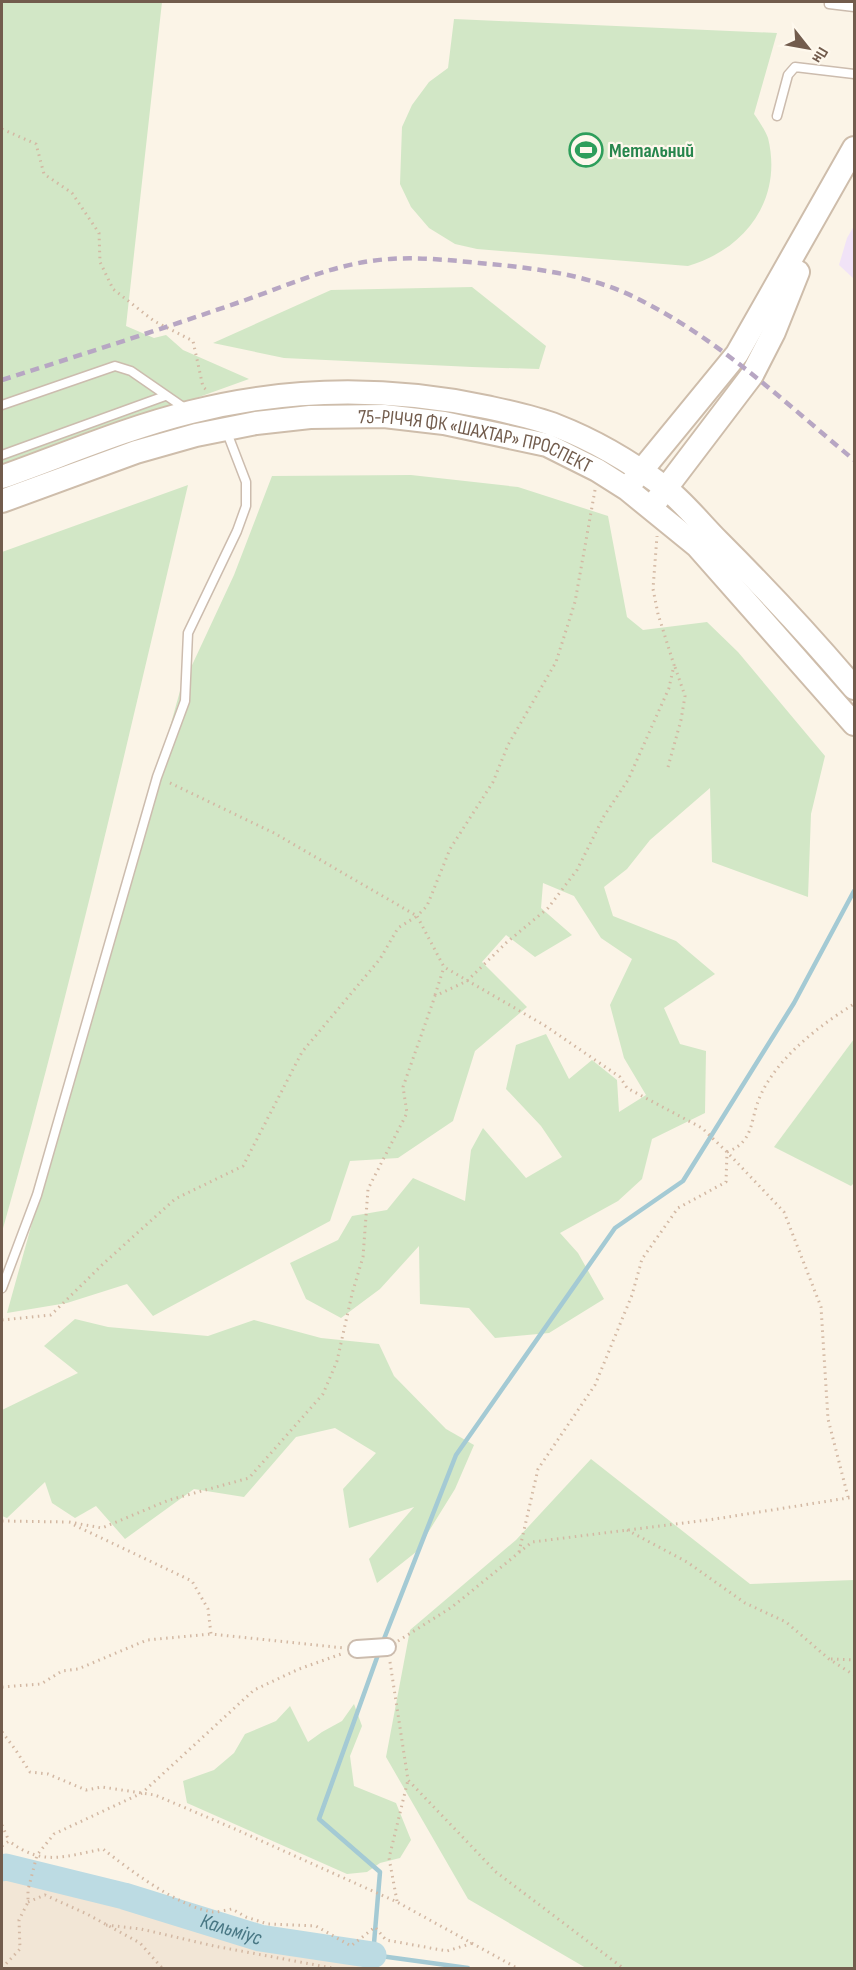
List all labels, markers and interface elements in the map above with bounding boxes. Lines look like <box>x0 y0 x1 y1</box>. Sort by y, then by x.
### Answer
north arrow <box>778 18 838 78</box>
text: Пн <box>807 43 832 66</box>
sports icon: Метальний <box>568 132 604 168</box>
place label: Метальний <box>609 139 694 163</box>
street label: 75-РІЧЧЯ ФК «ШАХТАР» ПРОСПЕКТ <box>358 405 596 479</box>
water label: Кальміус <box>198 1908 266 1951</box>

